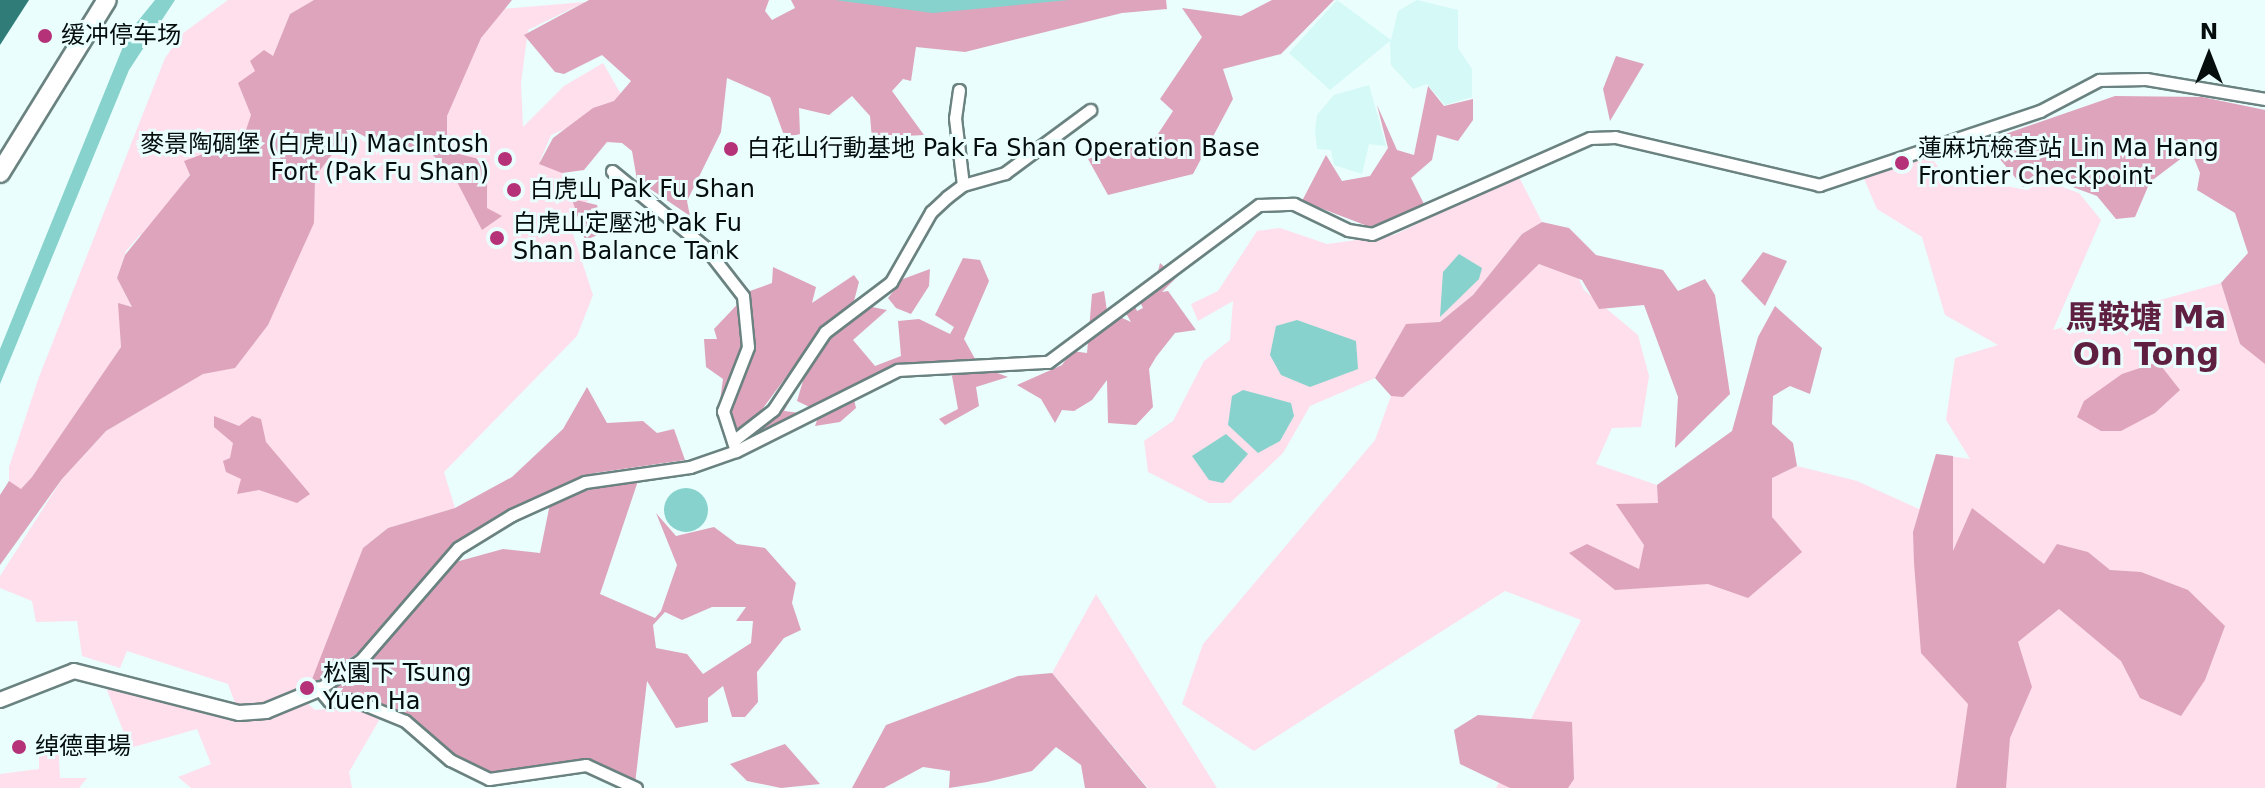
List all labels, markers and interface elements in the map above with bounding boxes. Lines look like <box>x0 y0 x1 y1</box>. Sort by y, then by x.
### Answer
north arrow <box>2169 16 2249 96</box>
text: N <box>2200 19 2218 44</box>
place label: 缓冲停车场 <box>61 22 181 50</box>
marker: 缓冲停车场 <box>36 27 54 45</box>
place label: 麥景陶碉堡 (白虎山) MacIntosh Fort (Pak Fu Shan) <box>140 131 489 187</box>
place label: 白花山行動基地 Pak Fa Shan Operation Base <box>747 135 1260 163</box>
place label: 蓮麻坑檢查站 Lin Ma Hang Frontier Checkpoint <box>1918 135 2219 191</box>
marker: 白花山行動基地 Pak Fa Shan Operation Base <box>722 140 740 158</box>
marker: 麥景陶碉堡 (白虎山) MacIntosh Fort (Pak Fu Shan) <box>496 150 514 168</box>
marker: 蓮麻坑檢查站 Lin Ma Hang Frontier Checkpoint <box>1893 154 1911 172</box>
place label: 白虎山 Pak Fu Shan <box>530 176 755 204</box>
marker: 白虎山 Pak Fu Shan <box>505 181 523 199</box>
place label: 白虎山定壓池 Pak Fu Shan Balance Tank <box>513 210 742 266</box>
marker: 白虎山定壓池 Pak Fu Shan Balance Tank <box>488 229 506 247</box>
district label: 馬鞍塘 Ma On Tong <box>2066 299 2226 374</box>
place label: 松園下 Tsung Yuen Ha <box>323 660 471 716</box>
marker: 松園下 Tsung Yuen Ha <box>298 679 316 697</box>
place label: 绰德車場 <box>35 733 131 761</box>
marker: 绰德車場 <box>10 738 28 756</box>

